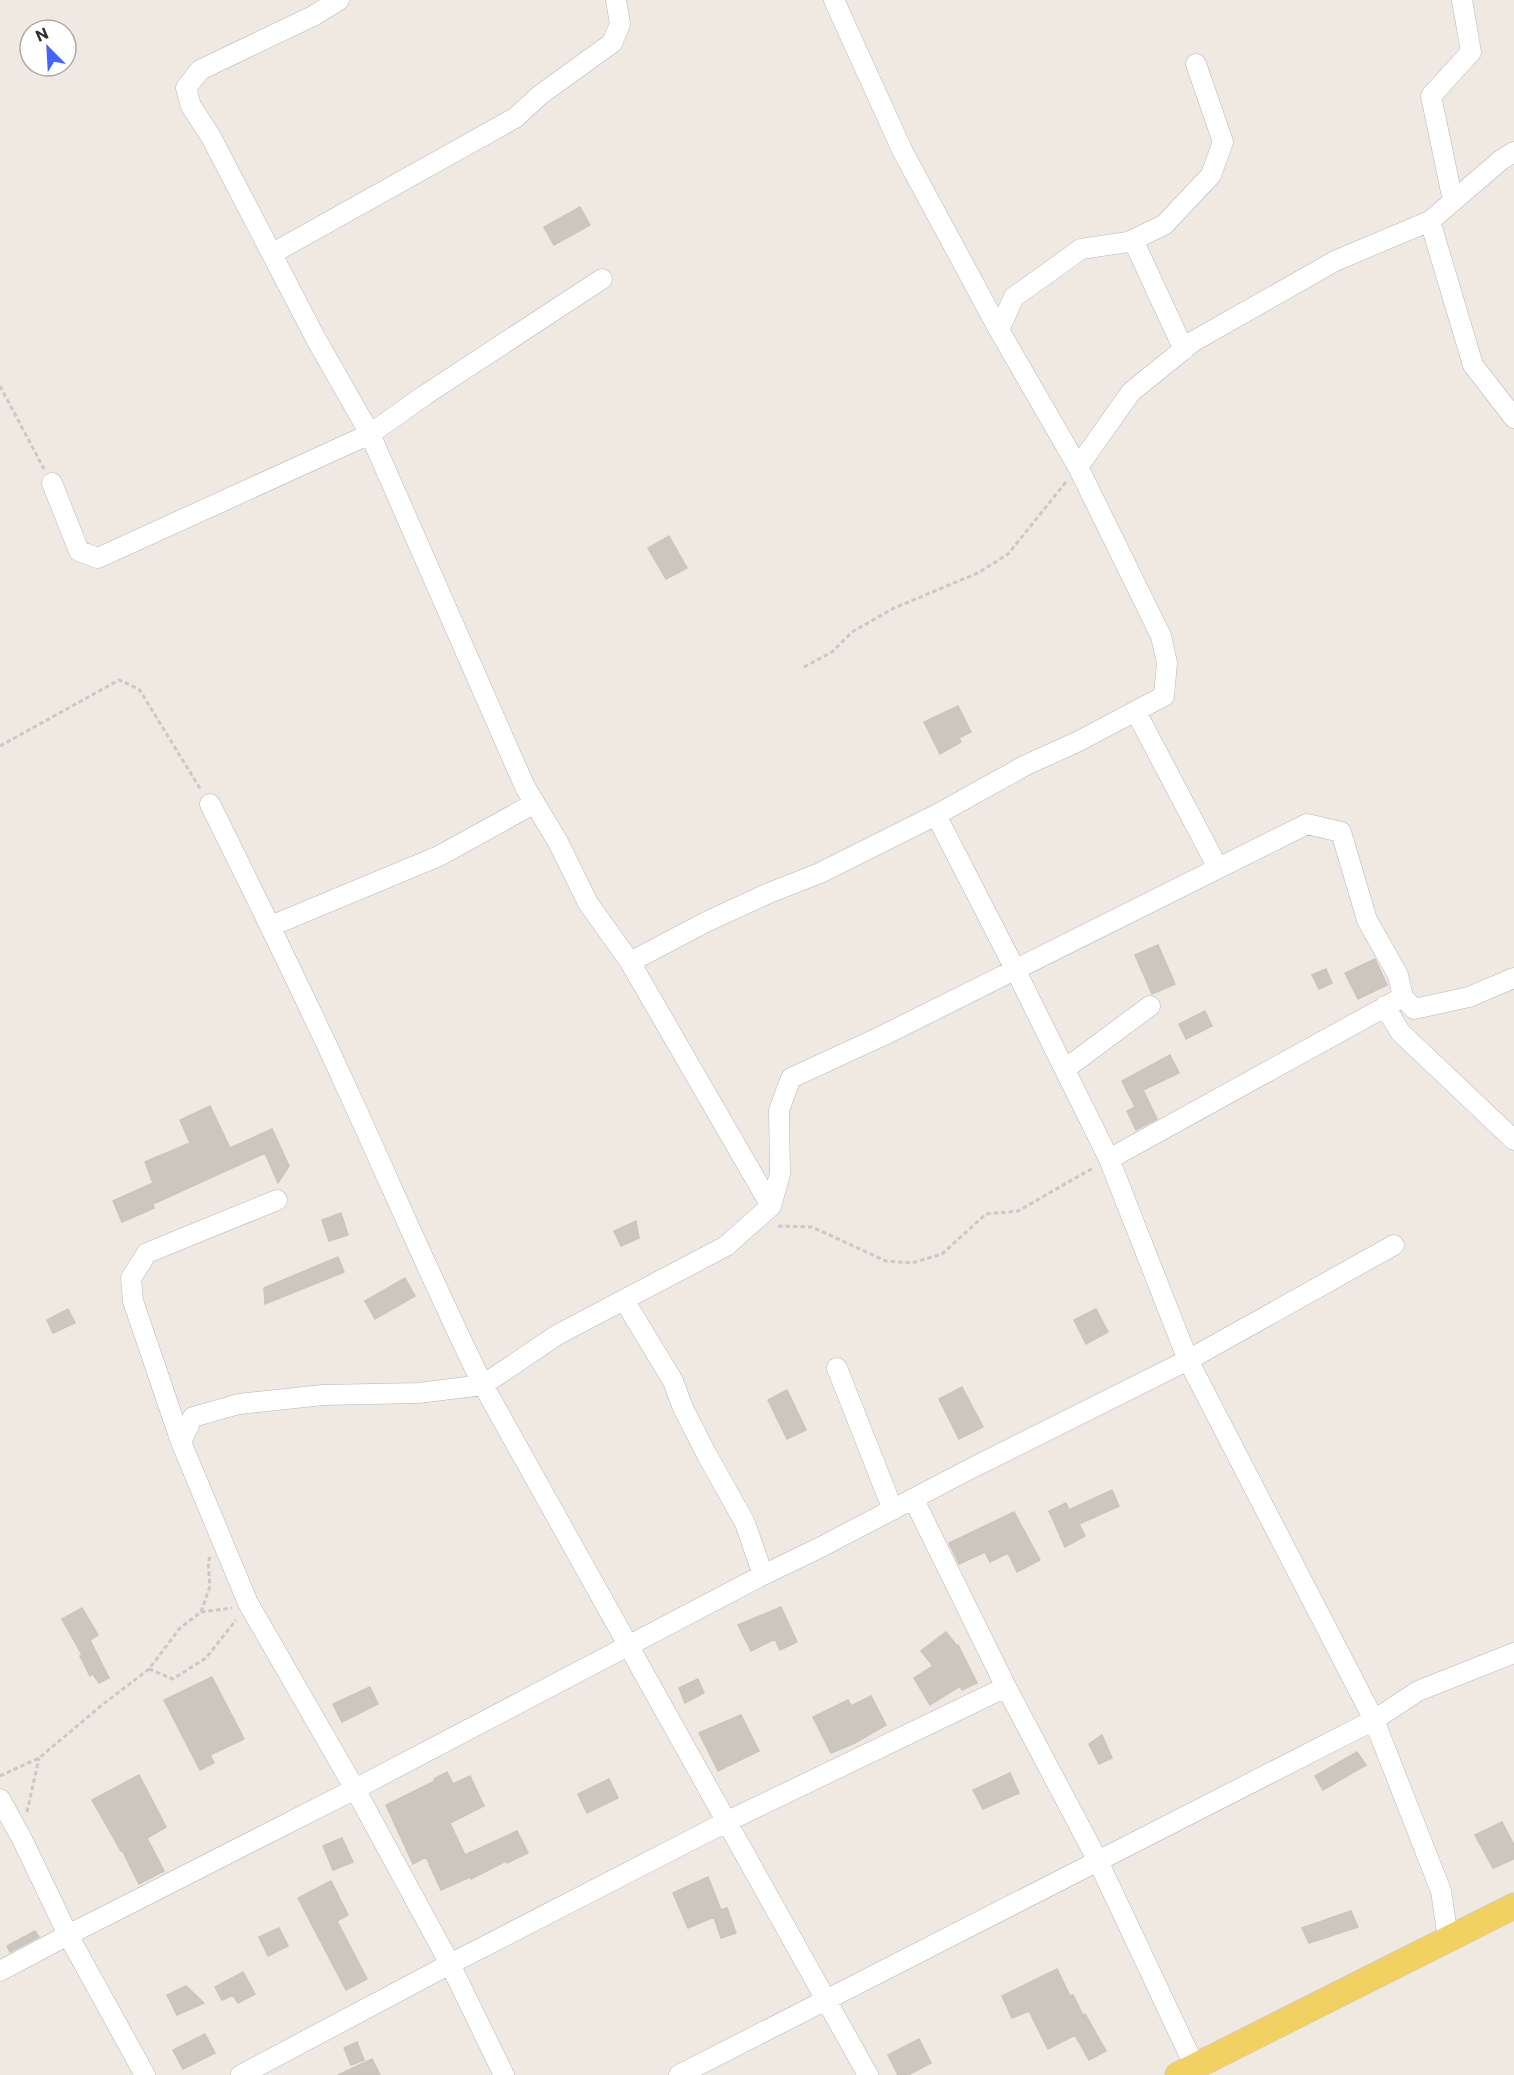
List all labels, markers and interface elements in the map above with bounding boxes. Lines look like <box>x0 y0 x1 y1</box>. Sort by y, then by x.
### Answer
north arrow <box>18 18 78 78</box>
text: N <box>32 23 51 45</box>

